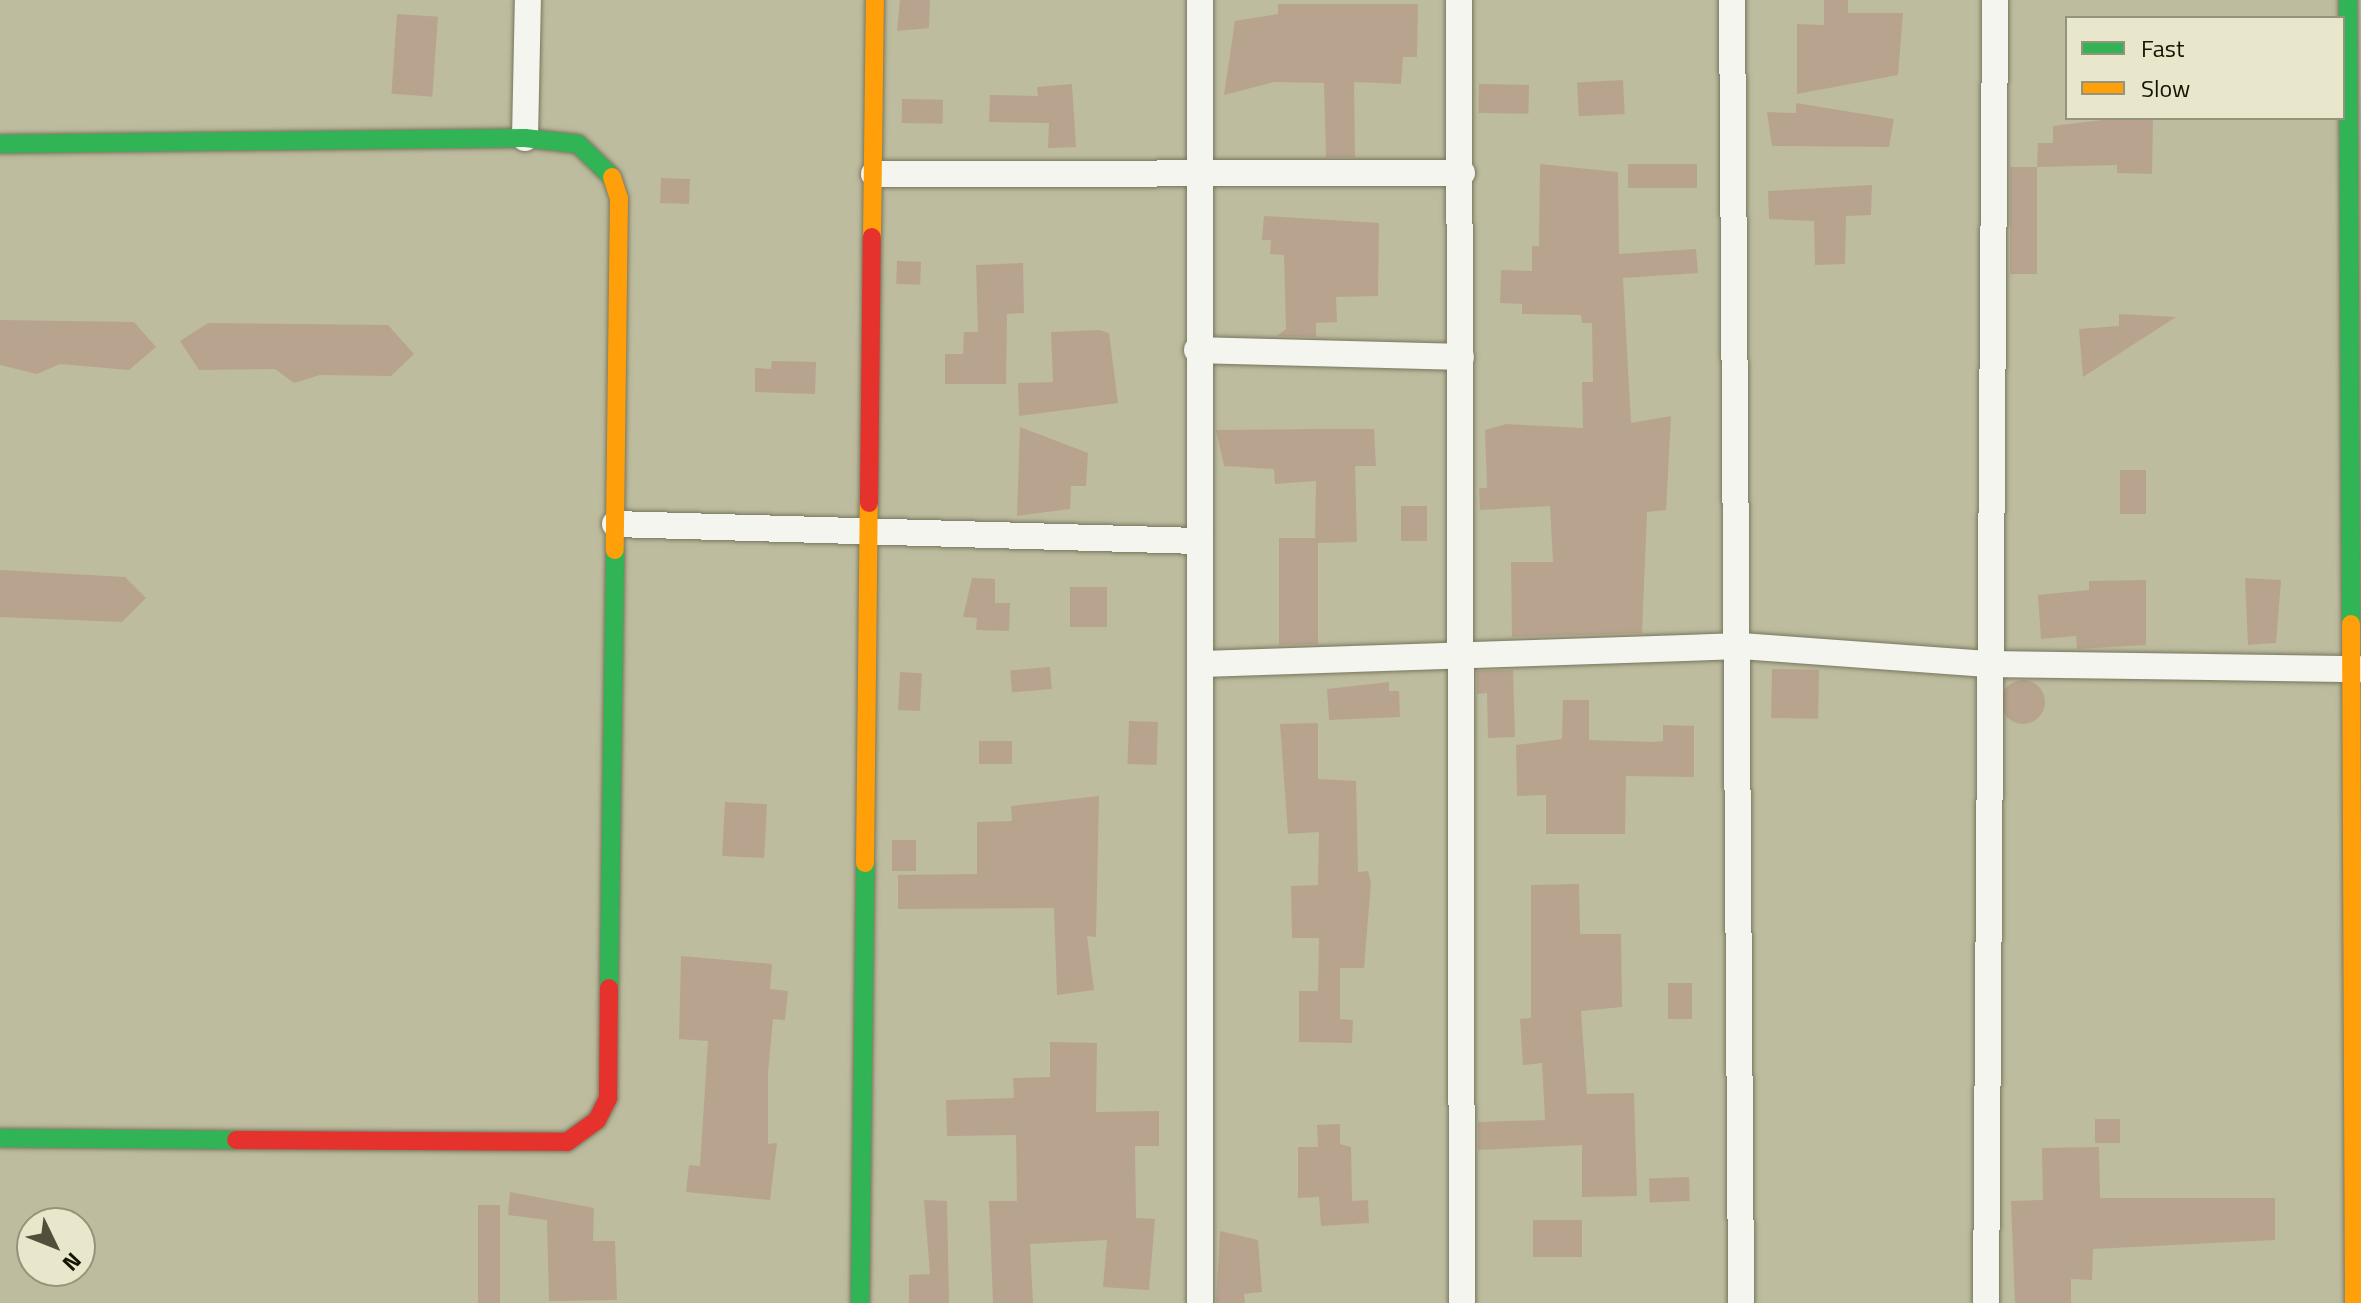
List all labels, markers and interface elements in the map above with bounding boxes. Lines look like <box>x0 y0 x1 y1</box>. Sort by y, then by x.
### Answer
legend <box>2065 16 2345 120</box>
text: Fast <box>2141 30 2184 66</box>
text: Slow <box>2141 70 2190 106</box>
north arrow <box>16 1207 96 1287</box>
text: N <box>54 1245 90 1279</box>

